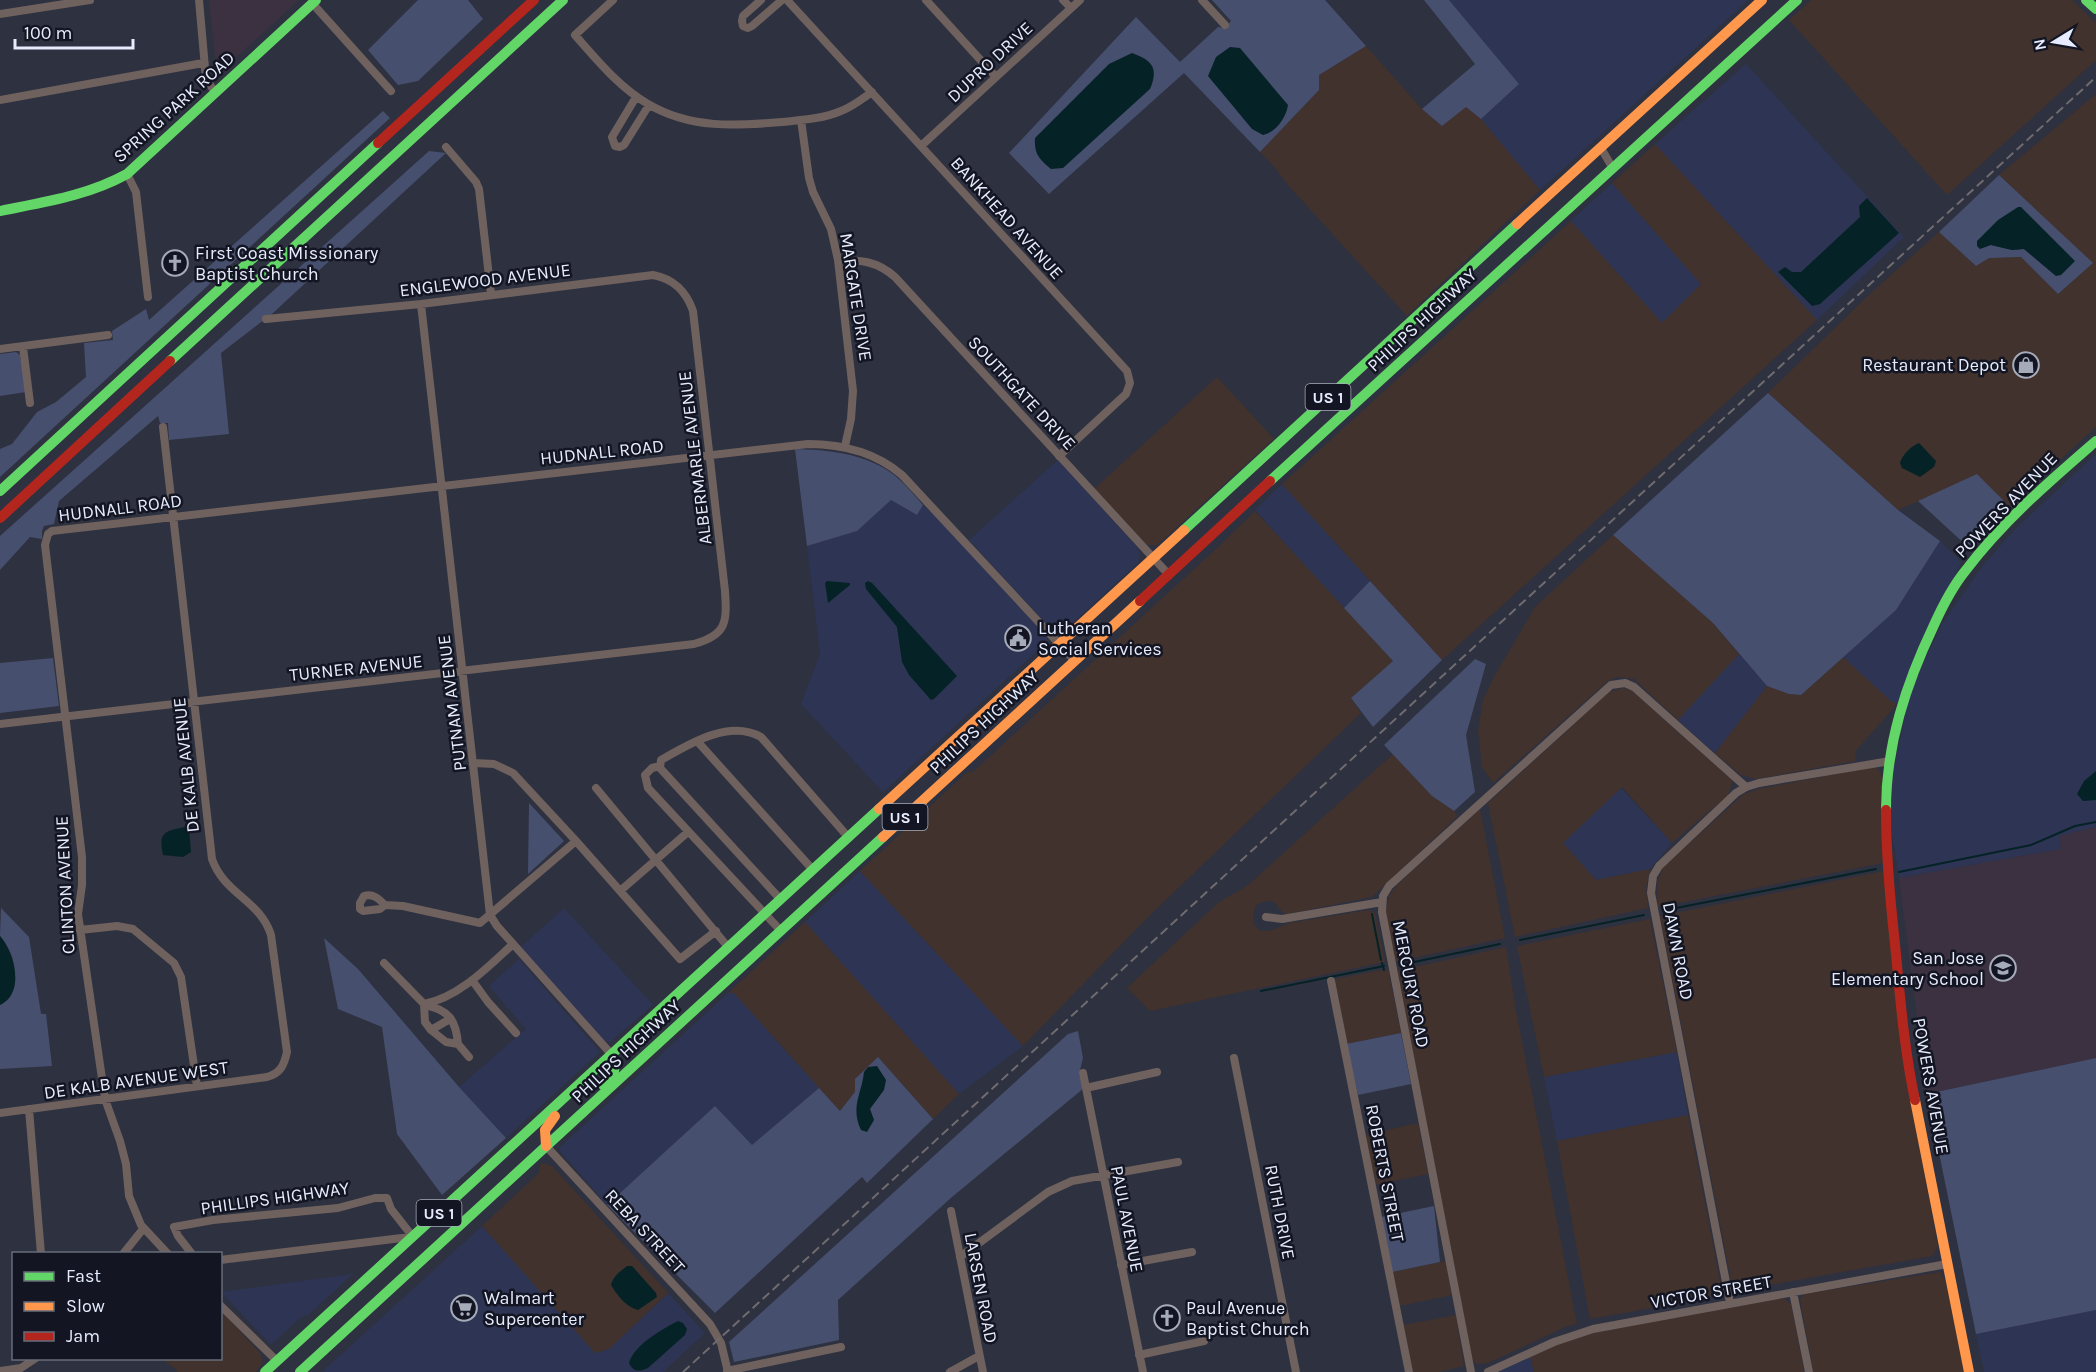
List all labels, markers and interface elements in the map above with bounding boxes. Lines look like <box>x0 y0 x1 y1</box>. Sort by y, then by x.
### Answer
scale bar <box>15 12 134 50</box>
north arrow <box>2024 12 2084 72</box>
street label: DUPRO DRIVE <box>943 17 1037 107</box>
text: 100 m <box>24 22 72 44</box>
text: N <box>2029 37 2050 52</box>
street label: SPRING PARK ROAD <box>109 47 239 167</box>
street label: BANKHEAD AVENUE <box>946 152 1068 284</box>
street label: MARGATE DRIVE <box>835 231 877 363</box>
place label: First Coast Missionary Baptist Church <box>195 242 379 285</box>
church icon: First Coast Missionary Baptist Church <box>160 248 190 278</box>
street label: ENGLEWOOD AVENUE <box>398 259 572 301</box>
street label: PHILIPS HIGHWAY <box>1363 264 1481 376</box>
street label: SOUTHGATE DRIVE <box>963 331 1081 455</box>
shop icon: Restaurant Depot <box>2011 350 2041 380</box>
place label: Restaurant Depot <box>1862 354 2006 376</box>
street label: ALBERMARLE AVENUE <box>673 370 717 546</box>
road number: US 1 <box>1306 384 1350 410</box>
street label: HUDNALL ROAD <box>539 435 665 469</box>
street label: POWERS AVENUE <box>1950 448 2062 562</box>
street label: HUDNALL ROAD <box>57 490 183 526</box>
place label: Lutheran Social Services <box>1038 617 1162 660</box>
public building icon: Lutheran Social Services <box>1003 623 1033 653</box>
street label: PUTNAM AVENUE <box>433 634 471 772</box>
street label: TURNER AVENUE <box>288 650 424 686</box>
street label: PHILIPS HIGHWAY <box>925 666 1043 778</box>
street label: DE KALB AVENUE <box>168 696 204 834</box>
road number: US 1 <box>882 804 928 830</box>
street label: CLINTON AVENUE <box>50 815 80 955</box>
street label: DAWN ROAD <box>1658 900 1698 1002</box>
street label: MERCURY ROAD <box>1388 918 1434 1050</box>
place label: San Jose Elementary School <box>1831 947 1984 990</box>
school or university icon: San Jose Elementary School <box>1988 953 2018 983</box>
street label: PHILIPS HIGHWAY <box>567 995 685 1107</box>
street label: POWERS AVENUE <box>1908 1016 1954 1156</box>
street label: DE KALB AVENUE WEST <box>42 1056 230 1104</box>
street label: ROBERTS STREET <box>1361 1103 1409 1243</box>
street label: RUTH DRIVE <box>1260 1163 1300 1261</box>
street label: PAUL AVENUE <box>1106 1164 1148 1274</box>
street label: PHILLIPS HIGHWAY <box>199 1177 351 1219</box>
street label: REBA STREET <box>600 1184 690 1278</box>
road number: US 1 <box>416 1200 462 1226</box>
street label: LARSEN ROAD <box>959 1231 1003 1345</box>
legend <box>12 1252 222 1360</box>
text: Fast <box>66 1265 101 1287</box>
street label: VICTOR STREET <box>1649 1271 1773 1313</box>
place label: Walmart Supercenter <box>484 1287 584 1330</box>
supermarket icon: Walmart Supercenter <box>449 1293 479 1323</box>
text: Slow <box>66 1295 105 1317</box>
place label: Paul Avenue Baptist Church <box>1186 1297 1310 1340</box>
church icon: Paul Avenue Baptist Church <box>1152 1303 1182 1333</box>
text: Jam <box>66 1325 100 1347</box>

